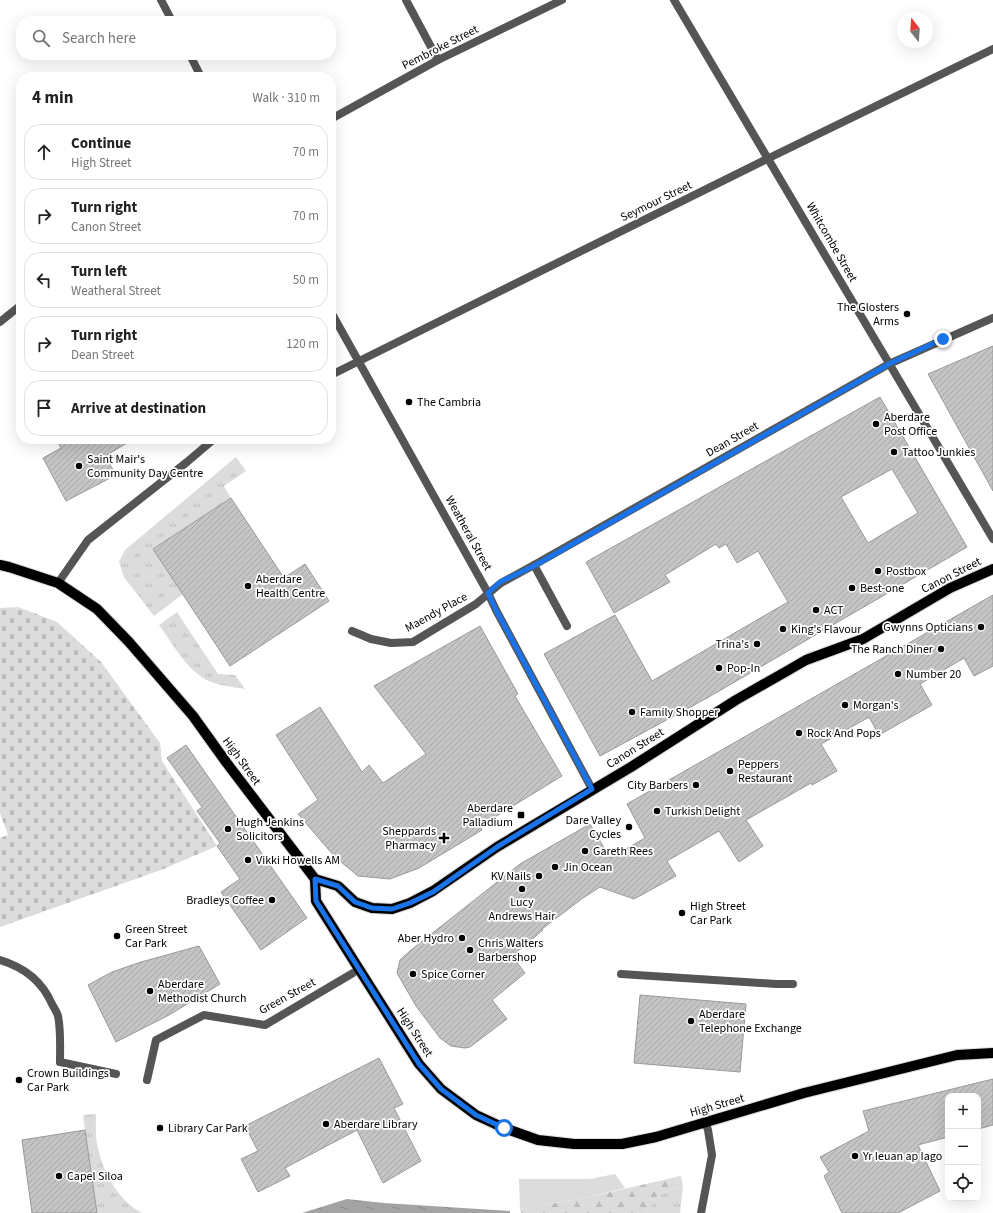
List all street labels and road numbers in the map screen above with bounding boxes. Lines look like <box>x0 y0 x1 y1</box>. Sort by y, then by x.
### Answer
street label: Pembroke Street <box>399 21 481 74</box>
street label: Seymour Street <box>618 177 695 226</box>
street label: Whitcombe Street <box>802 199 861 285</box>
street label: Dean Street <box>703 418 762 461</box>
street label: Weatheral Street <box>441 493 496 574</box>
street label: Canon Street <box>918 553 984 598</box>
street label: Maendy Place <box>402 588 471 637</box>
street label: Canon Street <box>603 724 667 773</box>
street label: High Street <box>218 734 265 789</box>
street label: Green Street <box>256 974 319 1019</box>
street label: High Street <box>392 1004 437 1060</box>
street label: High Street <box>688 1090 746 1121</box>

